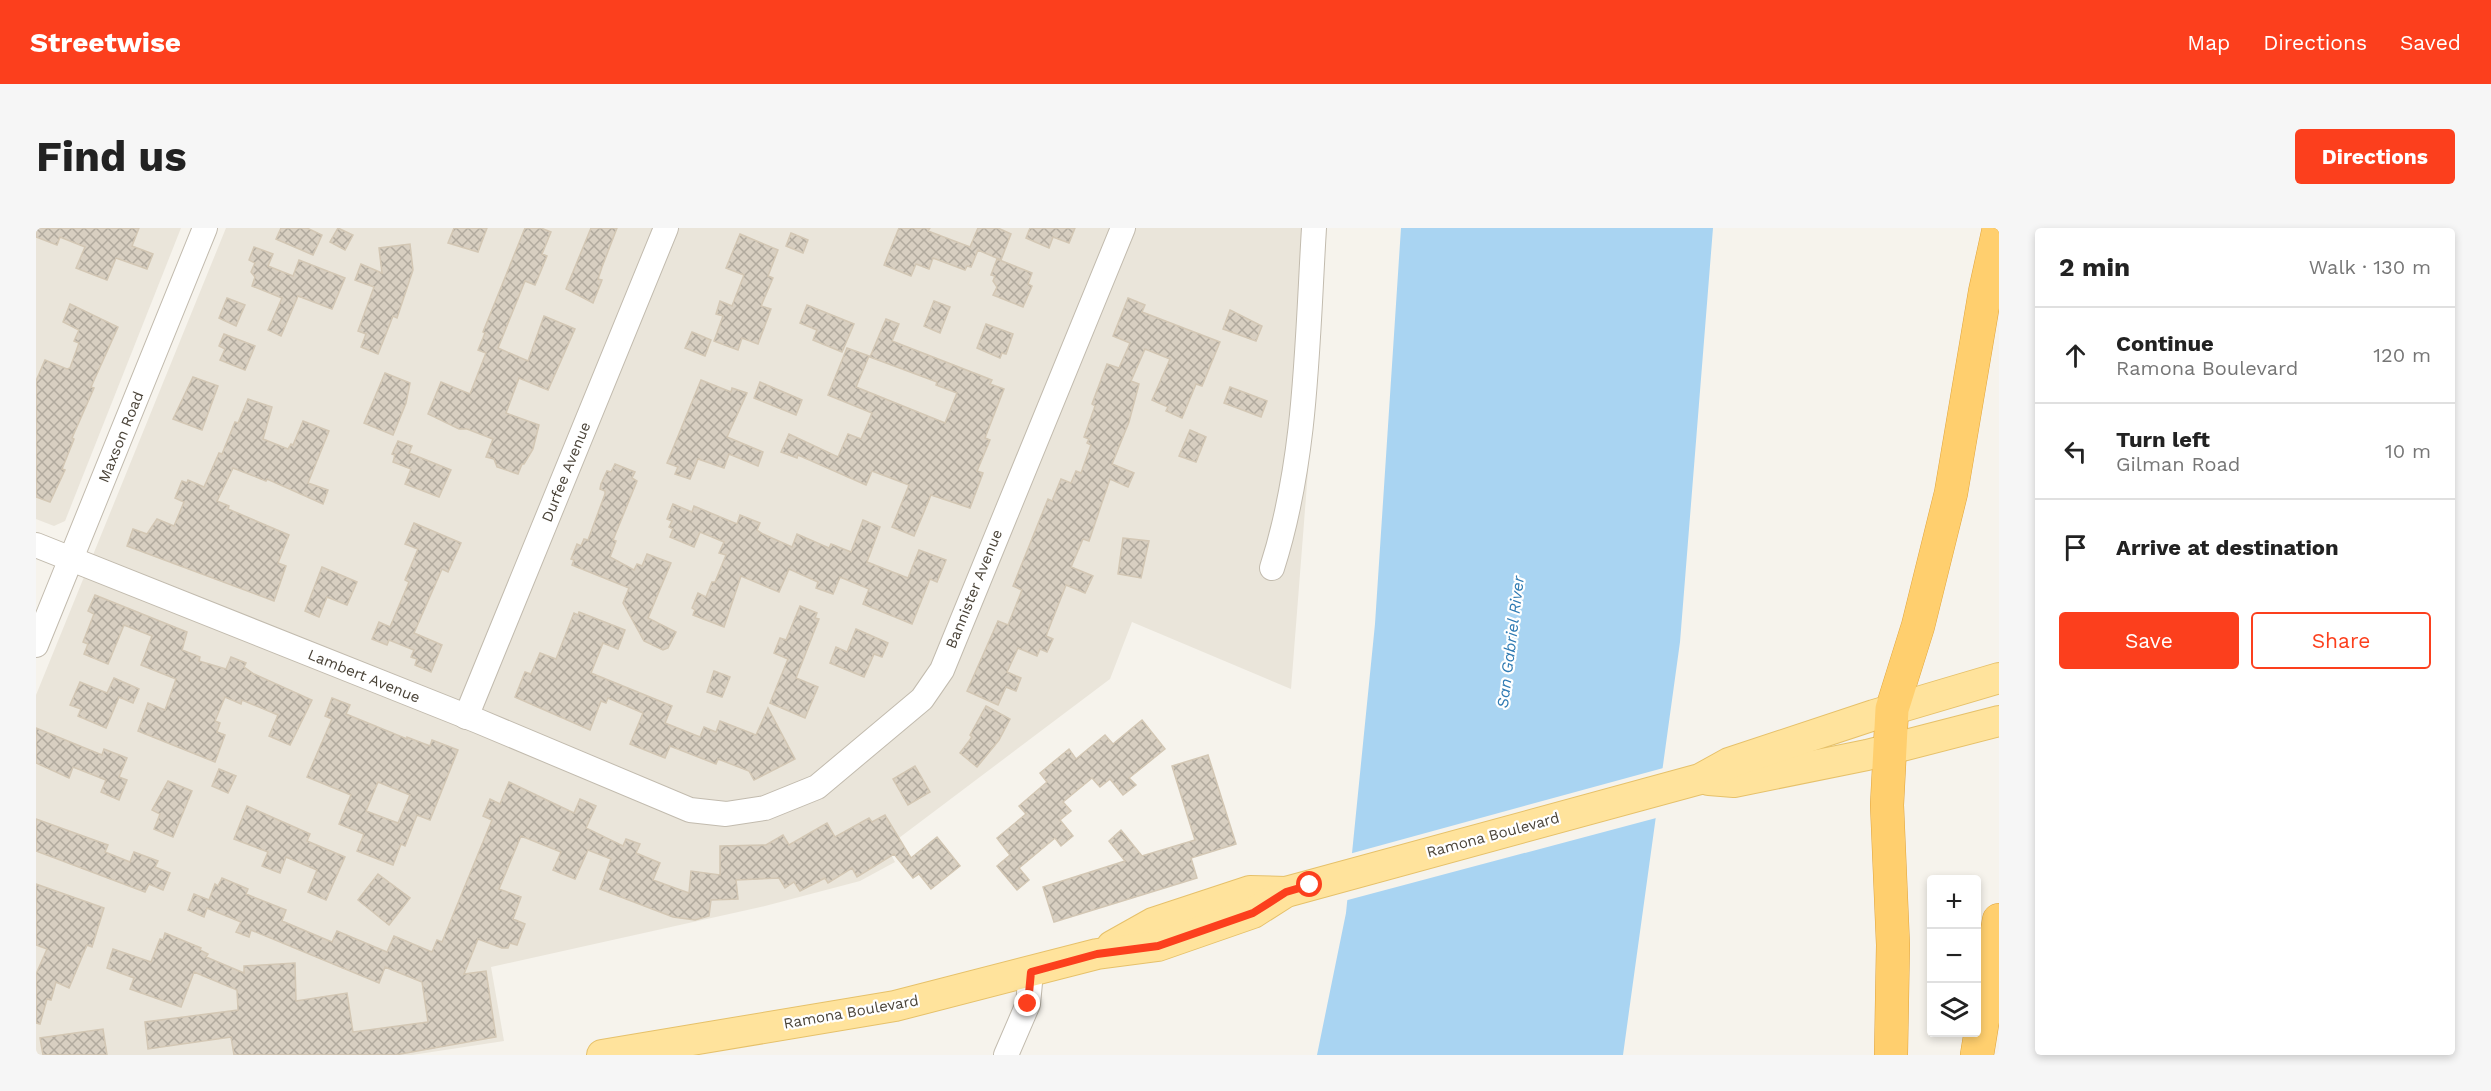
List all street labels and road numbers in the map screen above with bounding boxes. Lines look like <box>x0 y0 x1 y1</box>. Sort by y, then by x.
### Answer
street label: Maxson Road <box>94 389 148 485</box>
street label: Durfee Avenue <box>538 419 594 525</box>
street label: Bannister Avenue <box>942 527 1006 651</box>
street label: Lambert Avenue <box>305 645 423 707</box>
street label: Ramona Boulevard <box>1425 809 1561 861</box>
street label: Ramona Boulevard <box>782 991 920 1033</box>

